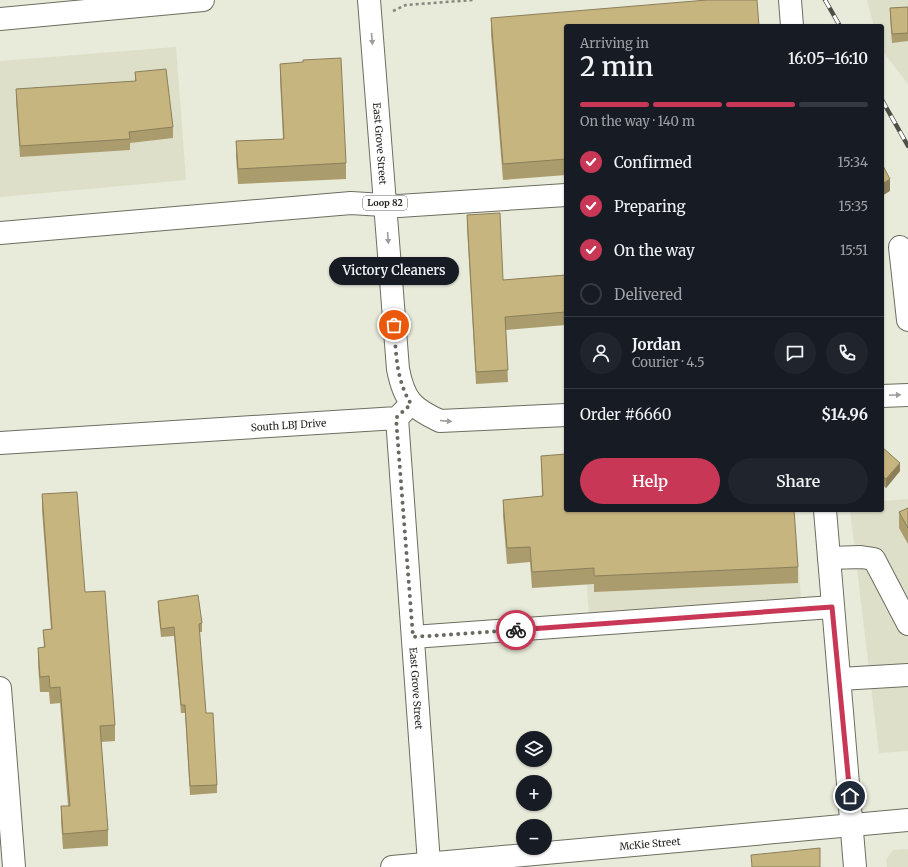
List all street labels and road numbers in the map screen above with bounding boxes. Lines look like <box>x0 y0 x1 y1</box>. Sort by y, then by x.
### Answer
street label: East Grove Street <box>370 102 389 185</box>
road number: Loop 82 <box>363 196 407 210</box>
street label: South LBJ Drive <box>250 416 327 434</box>
street label: East Grove Street <box>407 647 425 730</box>
street label: McKie Street <box>619 835 681 853</box>

